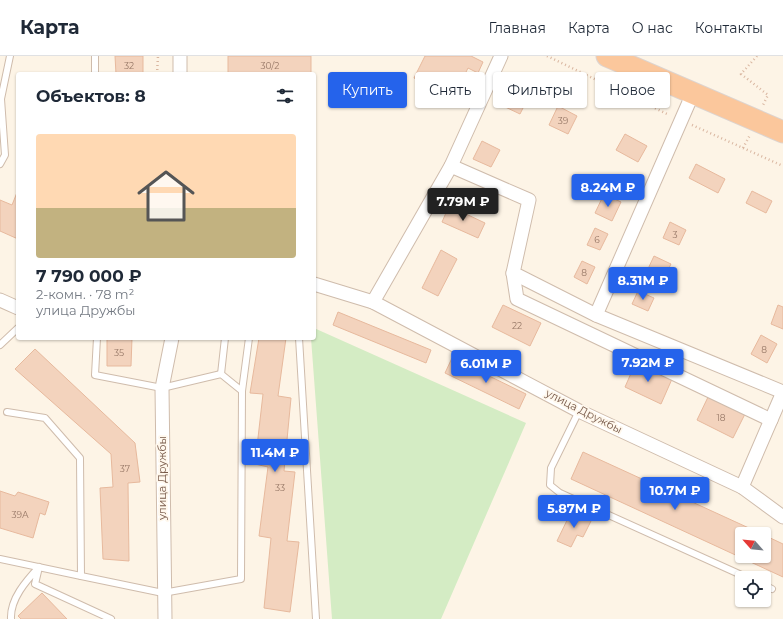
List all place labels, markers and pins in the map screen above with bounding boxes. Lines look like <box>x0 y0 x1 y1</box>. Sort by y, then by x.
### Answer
pin: 8.24M ₽ <box>571 174 645 208</box>
pin: 7.79M ₽ <box>426 188 500 222</box>
pin: 8.31M ₽ <box>606 267 680 301</box>
pin: 7.92M ₽ <box>611 349 685 383</box>
pin: 6.01M ₽ <box>449 350 523 384</box>
pin: 11.4M ₽ <box>238 439 312 473</box>
pin: 10.7M ₽ <box>638 477 712 511</box>
pin: 5.87M ₽ <box>537 495 611 529</box>

